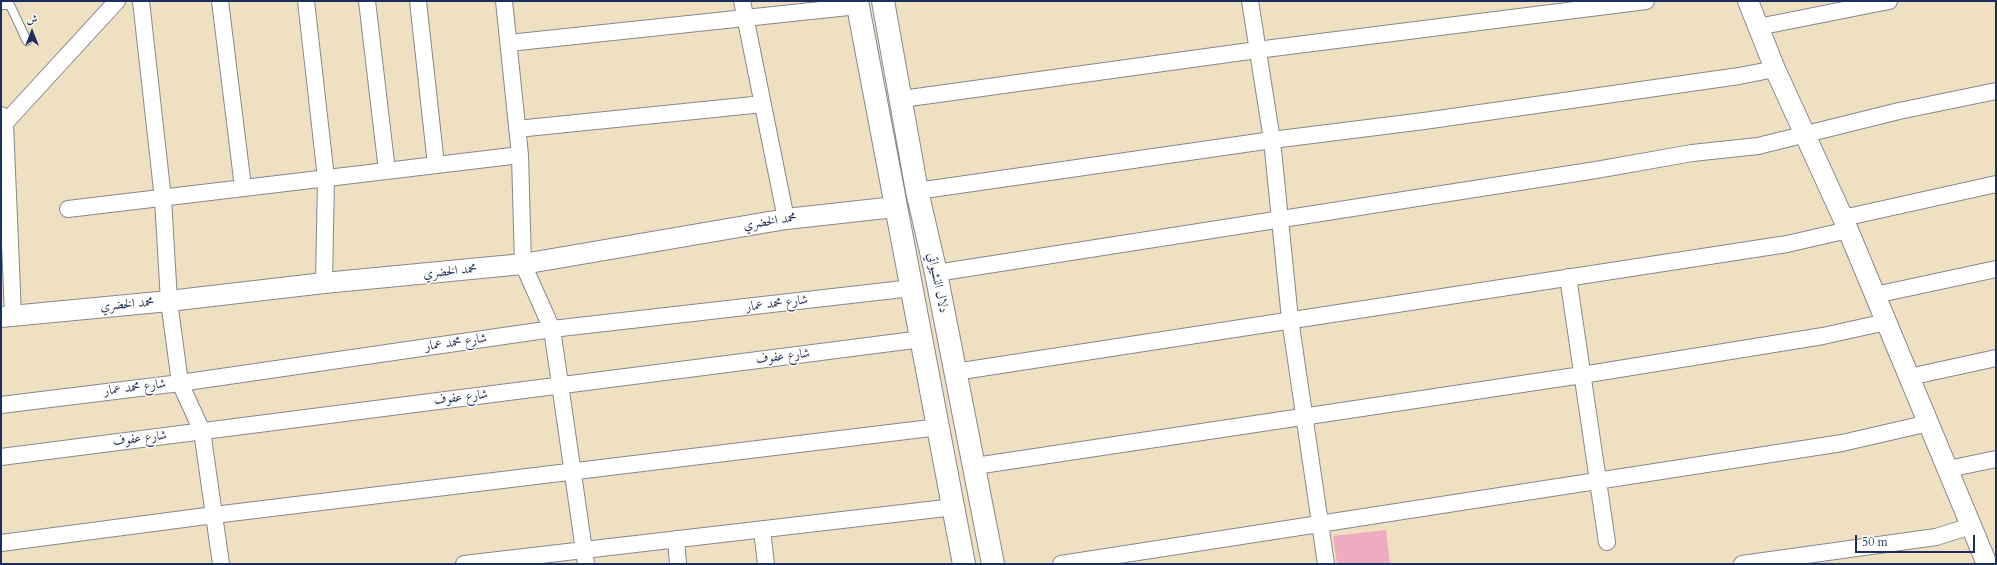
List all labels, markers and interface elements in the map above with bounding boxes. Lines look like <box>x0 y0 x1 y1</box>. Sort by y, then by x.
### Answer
north arrow <box>12 12 52 52</box>
text: ش <box>27 12 37 27</box>
street label: محمد الخضري <box>742 210 798 234</box>
street label: دلال النشيواتي <box>923 251 951 315</box>
street label: محمد الخضري <box>422 261 478 283</box>
street label: شارع محمد عمار <box>745 292 809 316</box>
street label: محمد الخضري <box>99 295 155 315</box>
street label: شارع محمد عمار <box>424 331 488 355</box>
street label: شارع عفوف <box>755 346 811 368</box>
street label: شارع محمد عمار <box>103 376 167 400</box>
street label: شارع عفوف <box>433 387 489 409</box>
street label: شارع عفوف <box>112 428 168 450</box>
scale bar <box>1857 527 1977 553</box>
text: 50 m <box>1862 534 1888 550</box>

